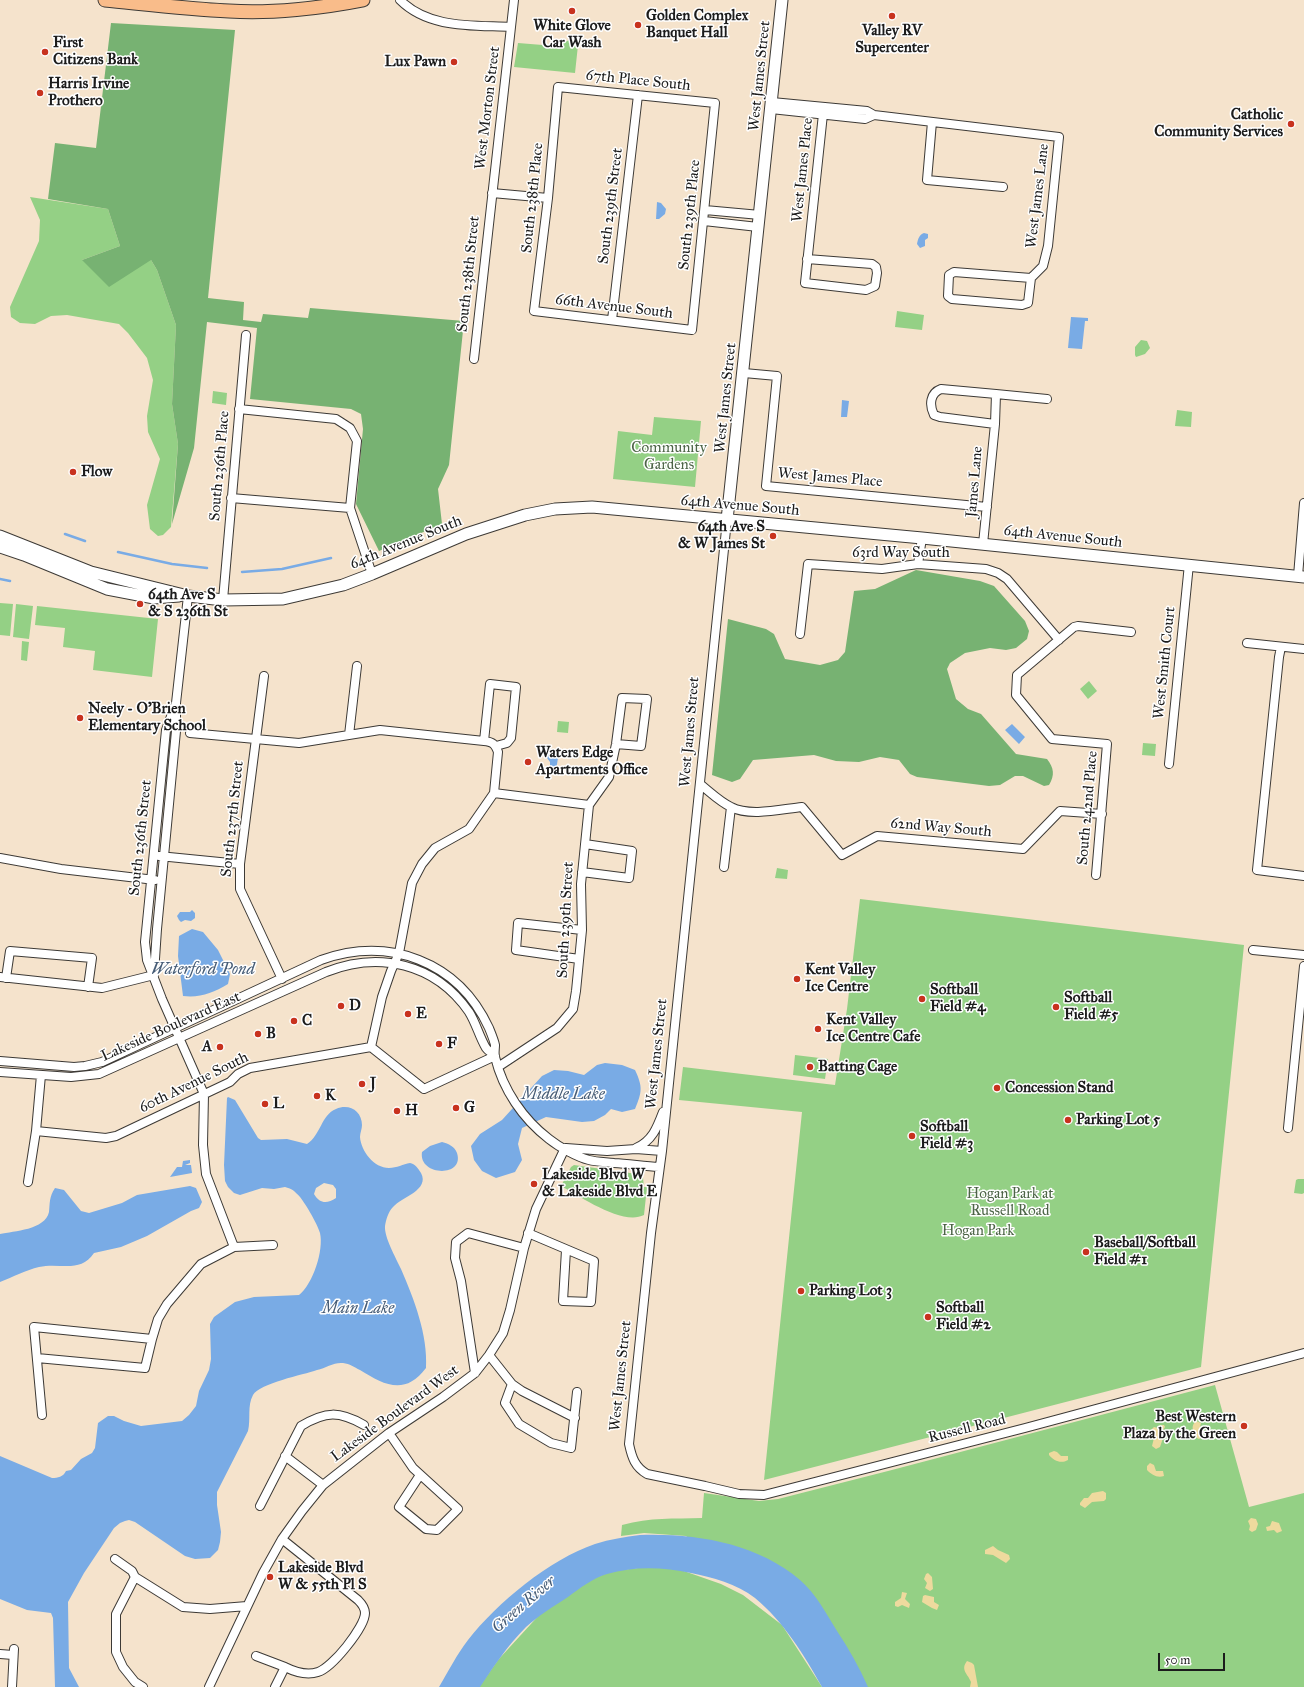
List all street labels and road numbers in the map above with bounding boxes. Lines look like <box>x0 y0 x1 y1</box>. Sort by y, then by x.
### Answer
street label: West James Street <box>745 20 775 132</box>
street label: West Morton Street <box>472 45 504 171</box>
street label: 67th Place South <box>585 67 691 95</box>
street label: West James Place <box>789 117 817 223</box>
street label: South 238th Place <box>518 142 548 254</box>
street label: West James Lane <box>1023 143 1053 249</box>
street label: South 239th Street <box>595 147 627 265</box>
street label: South 239th Place <box>675 159 705 271</box>
street label: South 238th Street <box>454 215 484 333</box>
street label: 66th Avenue South <box>554 291 674 323</box>
street label: West James Street <box>711 342 741 454</box>
street label: South 236th Place <box>206 410 234 522</box>
street label: James Lane <box>963 446 987 518</box>
street label: West James Place <box>777 464 883 492</box>
street label: 64th Avenue South <box>680 492 800 520</box>
street label: 64th Avenue South <box>347 512 465 574</box>
street label: 64th Avenue South <box>1003 522 1123 552</box>
street label: 63rd Way South <box>852 544 950 562</box>
street label: West Smith Court <box>1150 606 1180 720</box>
street label: West James Street <box>676 676 704 788</box>
street label: South 242nd Place <box>1074 750 1102 866</box>
street label: South 237th Street <box>218 760 248 878</box>
street label: South 236th Street <box>126 779 156 897</box>
street label: 62nd Way South <box>889 815 993 841</box>
street label: South 239th Street <box>554 861 578 979</box>
street label: Lakeside Boulevard East <box>99 988 243 1066</box>
street label: West James Street <box>642 998 672 1110</box>
street label: 60th Avenue South <box>136 1049 252 1117</box>
street label: West James Street <box>606 1320 636 1432</box>
street label: Lakeside Boulevard West <box>328 1362 462 1466</box>
street label: Russell Road <box>927 1411 1007 1447</box>

